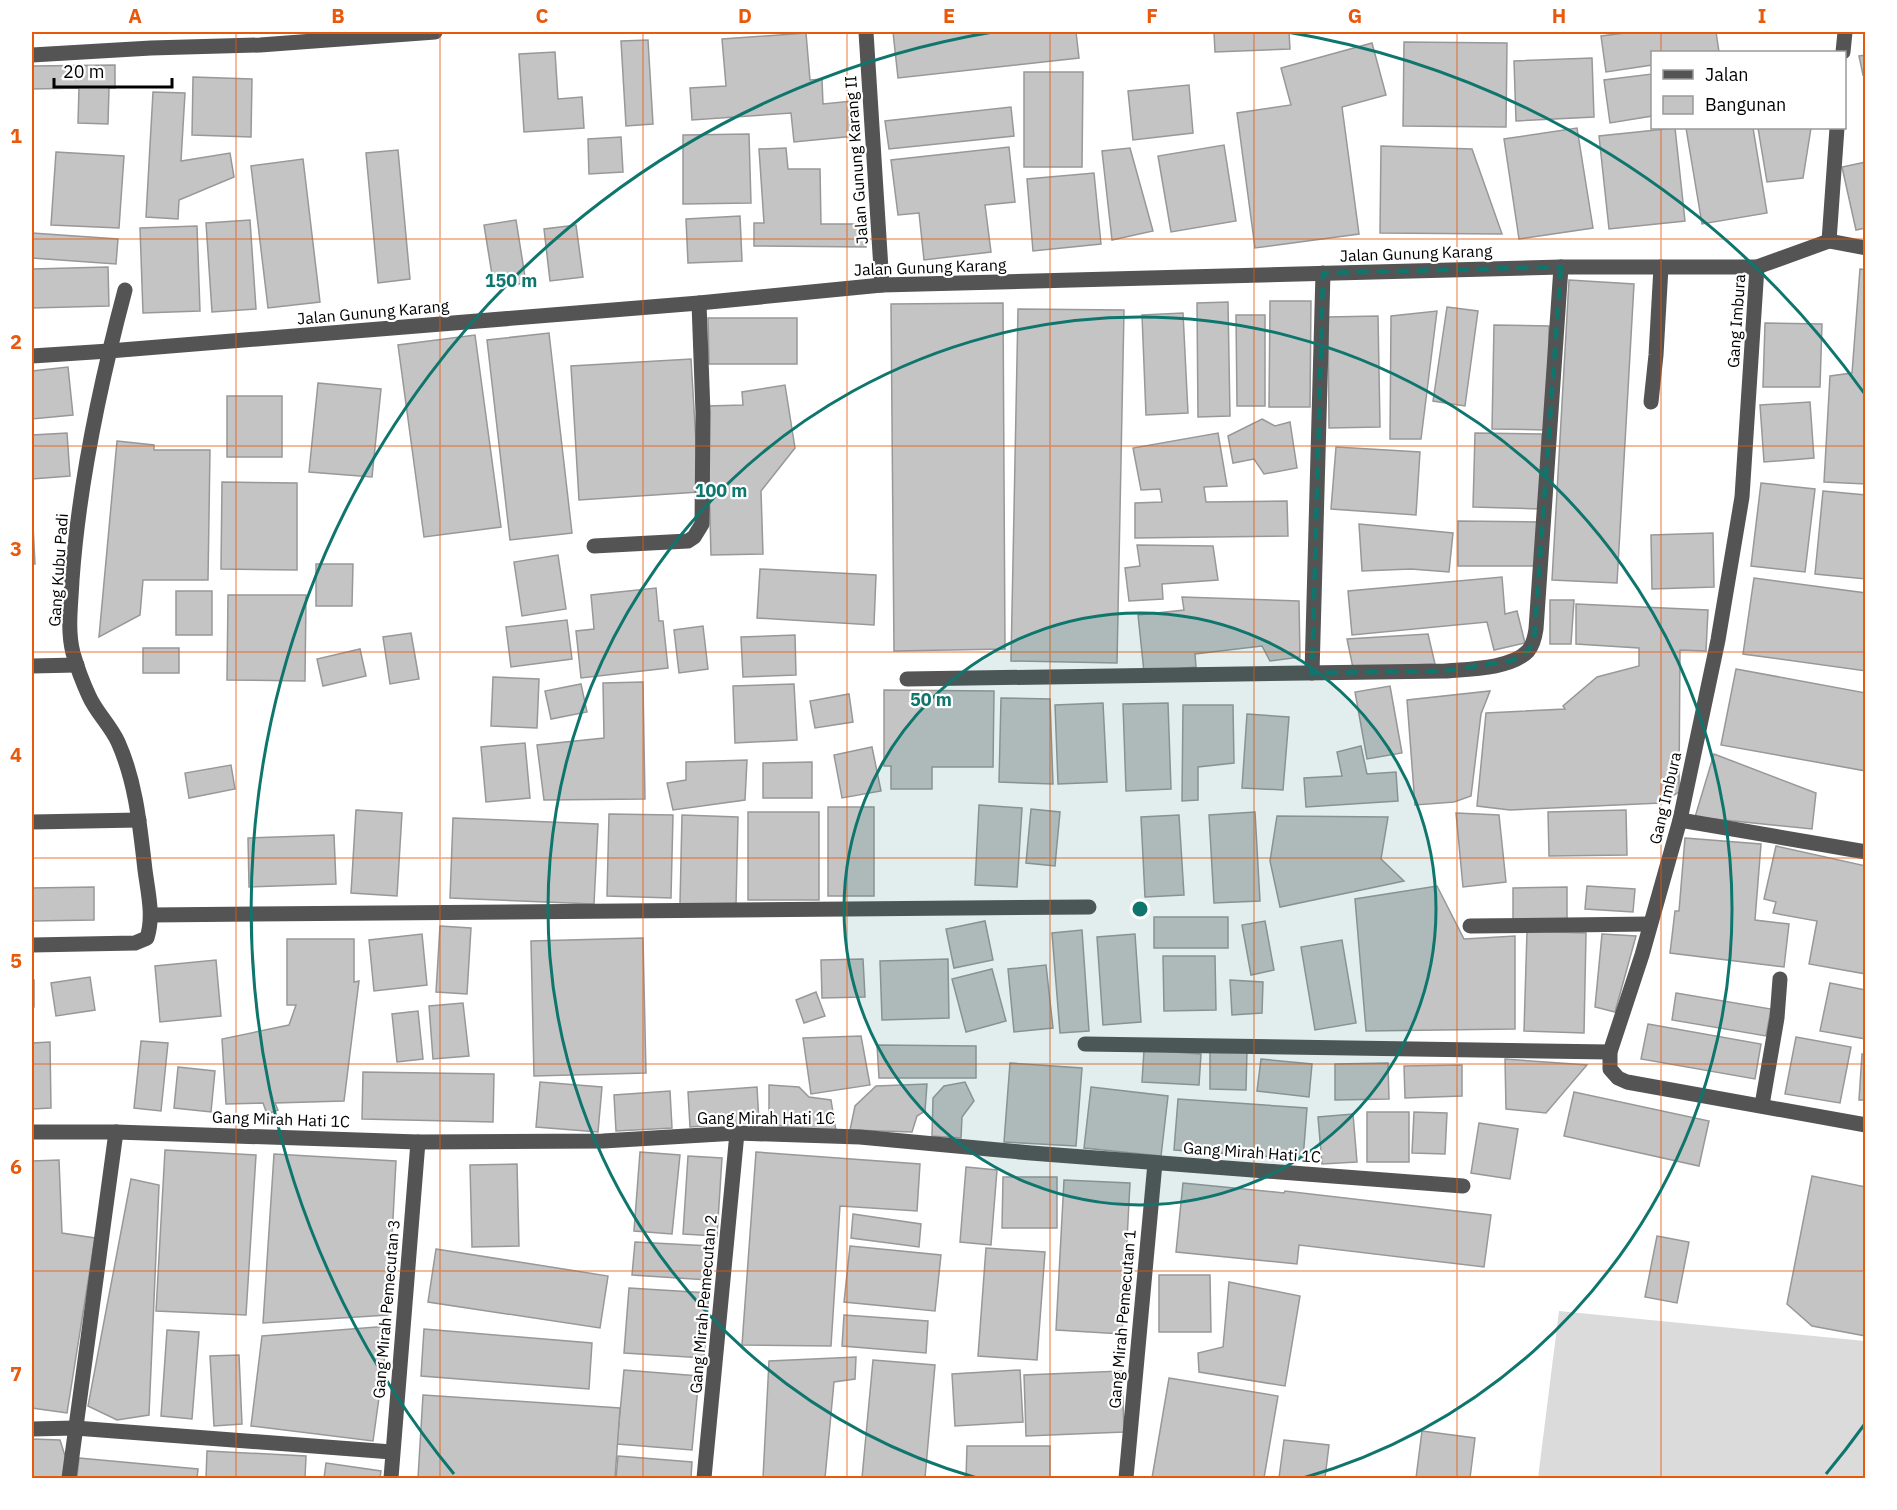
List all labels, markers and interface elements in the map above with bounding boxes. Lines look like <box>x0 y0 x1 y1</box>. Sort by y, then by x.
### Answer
text: A <box>128 2 142 29</box>
text: B <box>331 2 345 29</box>
text: C <box>535 2 549 29</box>
text: D <box>738 2 752 29</box>
text: E <box>943 2 955 29</box>
text: F <box>1146 2 1158 29</box>
text: G <box>1348 2 1362 29</box>
text: H <box>1552 2 1566 29</box>
text: I <box>1758 2 1766 29</box>
scale bar <box>54 51 172 89</box>
legend <box>1651 51 1846 129</box>
text: 20 m <box>63 60 105 83</box>
text: Jalan <box>1705 63 1749 86</box>
street label: Jalan Gunung Karang II <box>840 75 872 245</box>
text: Bangunan <box>1705 93 1786 116</box>
text: 1 <box>10 122 22 149</box>
street label: Jalan Gunung Karang <box>1339 240 1493 266</box>
street label: Jalan Gunung Karang <box>853 254 1007 280</box>
text: 150 m <box>485 269 537 292</box>
street label: Gang Imbura <box>1723 273 1749 369</box>
street label: Jalan Gunung Karang <box>296 295 450 329</box>
text: 2 <box>10 328 22 355</box>
text: 100 m <box>695 479 747 502</box>
street label: Gang Kubu Padi <box>44 513 72 627</box>
text: 3 <box>10 535 22 562</box>
text: 50 m <box>910 688 952 711</box>
text: 4 <box>10 741 22 768</box>
street label: Gang Imbura <box>1645 749 1685 846</box>
centre of rings <box>1130 899 1150 919</box>
text: 5 <box>10 947 22 974</box>
street label: Gang Mirah Hati 1C <box>212 1107 350 1131</box>
street label: Gang Mirah Hati 1C <box>697 1108 835 1128</box>
street label: Gang Mirah Hati 1C <box>1182 1137 1322 1167</box>
text: 6 <box>10 1153 22 1180</box>
street label: Gang Mirah Pemecutan 2 <box>685 1214 721 1394</box>
street label: Gang Mirah Pemecutan 3 <box>368 1219 404 1399</box>
street label: Gang Mirah Pemecutan 1 <box>1104 1229 1140 1409</box>
text: 7 <box>10 1360 22 1387</box>

